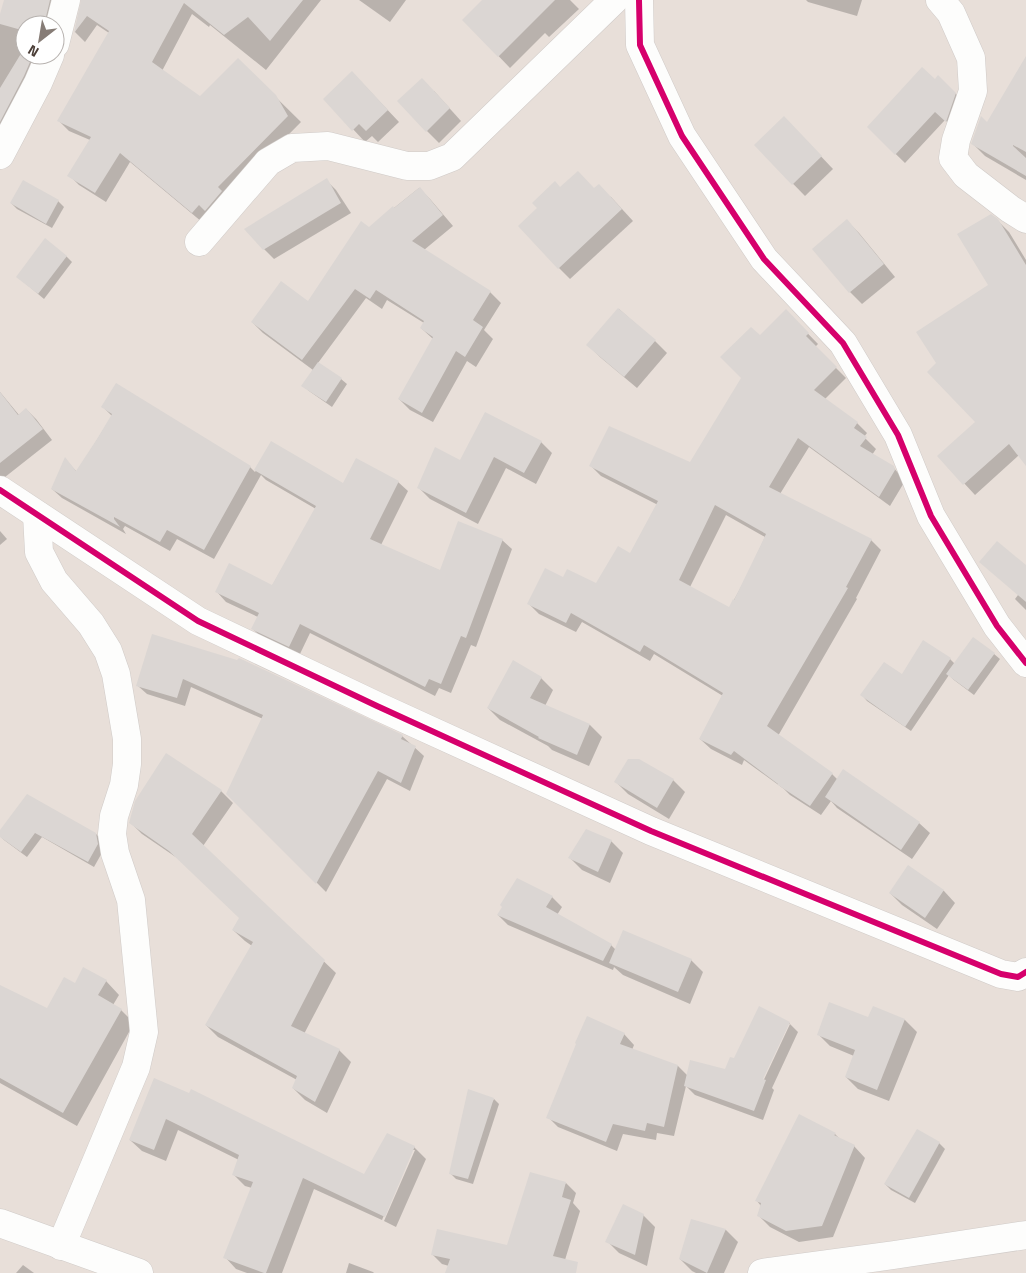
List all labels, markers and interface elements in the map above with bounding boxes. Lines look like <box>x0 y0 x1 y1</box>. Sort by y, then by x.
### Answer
north arrow <box>15 15 65 65</box>
text: N <box>23 40 43 63</box>

